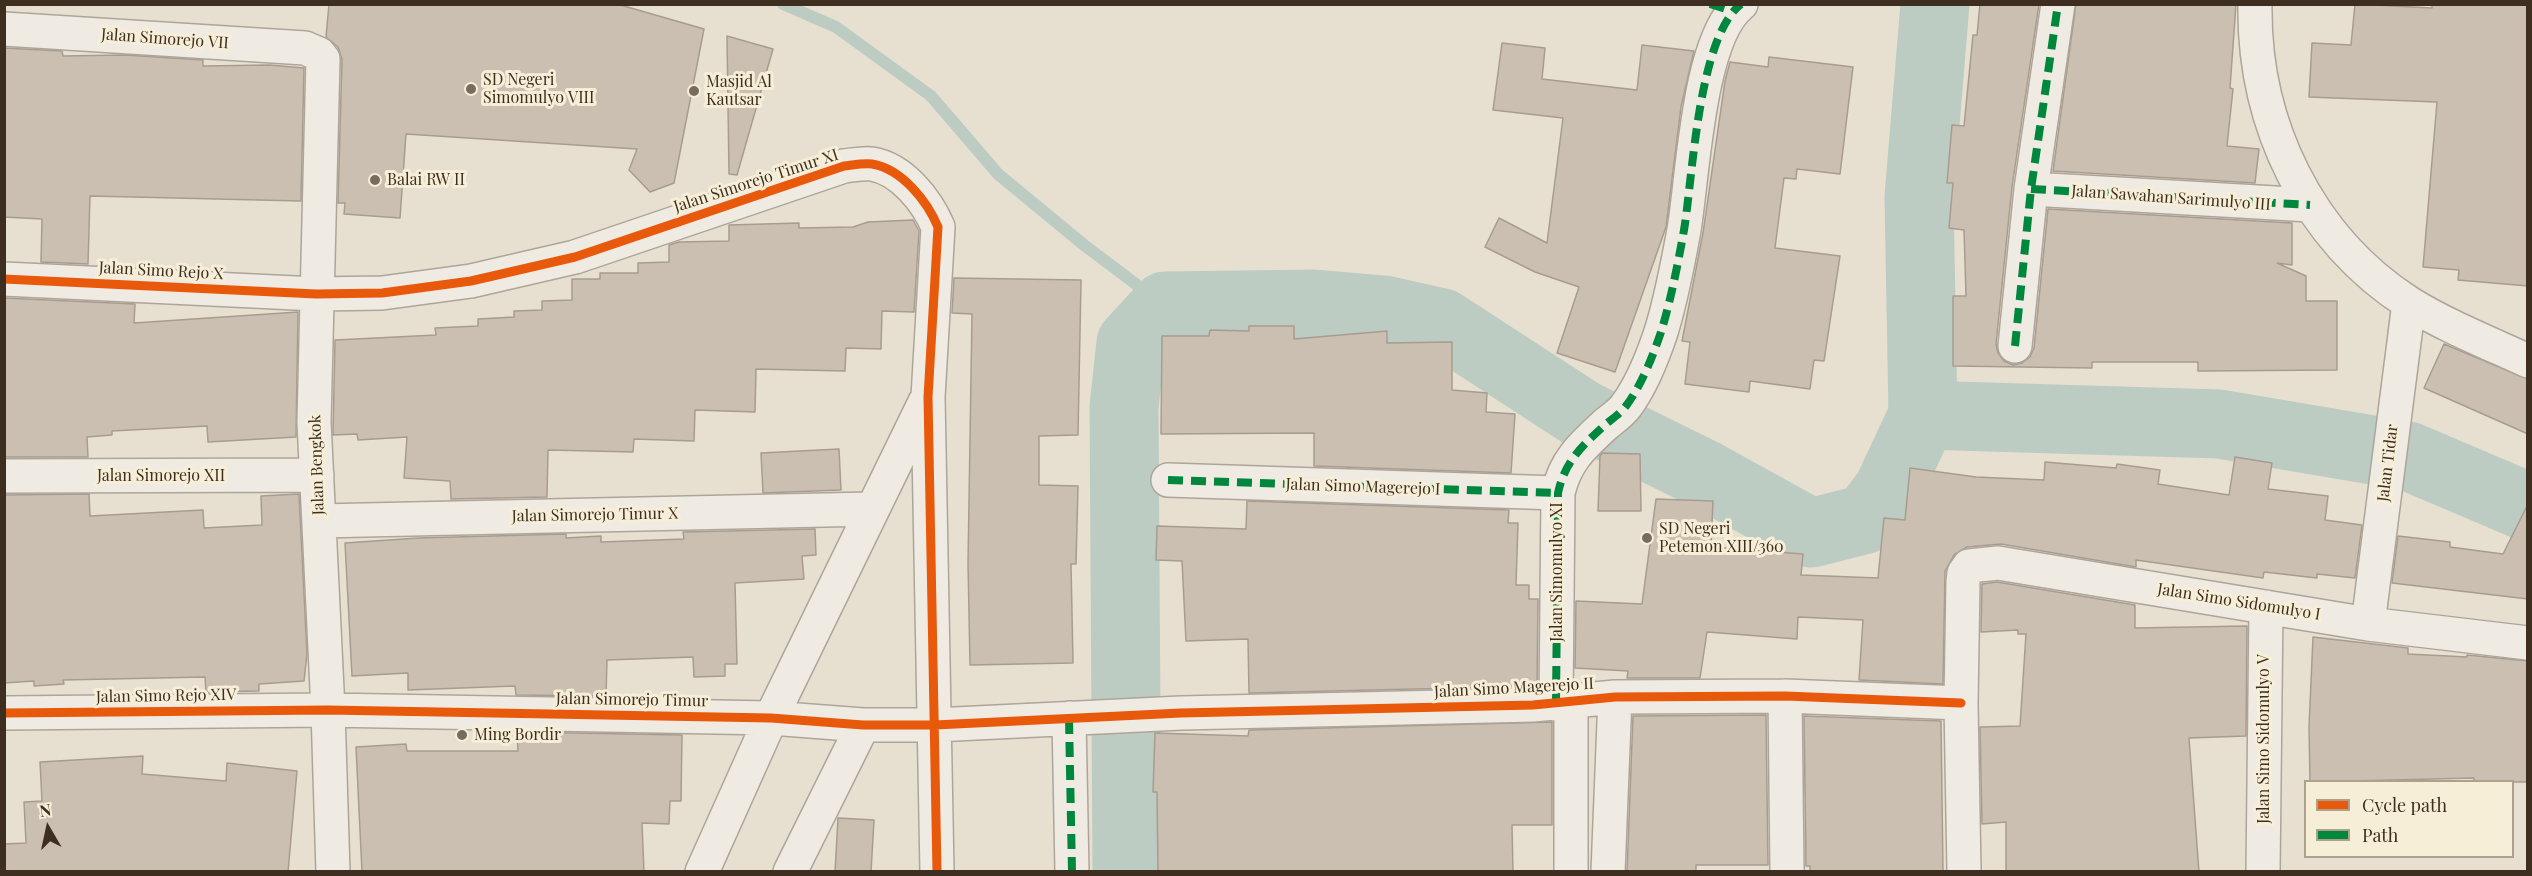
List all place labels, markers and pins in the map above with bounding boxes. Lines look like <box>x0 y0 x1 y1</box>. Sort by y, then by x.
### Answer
place label: SD Negeri Simomulyo VIII <box>483 70 594 108</box>
place label: Masjid Al Kautsar <box>706 72 772 110</box>
marker: SD Negeri Simomulyo VIII <box>464 82 478 96</box>
marker: Masjid Al Kautsar <box>687 84 701 98</box>
place label: Balai RW II <box>387 170 465 190</box>
marker: Balai RW II <box>368 173 382 187</box>
place label: SD Negeri Petemon XIII/360 <box>1659 519 1784 557</box>
marker: SD Negeri Petemon XIII/360 <box>1640 531 1654 545</box>
place label: Ming Bordir <box>474 725 561 745</box>
marker: Ming Bordir <box>455 728 469 742</box>

